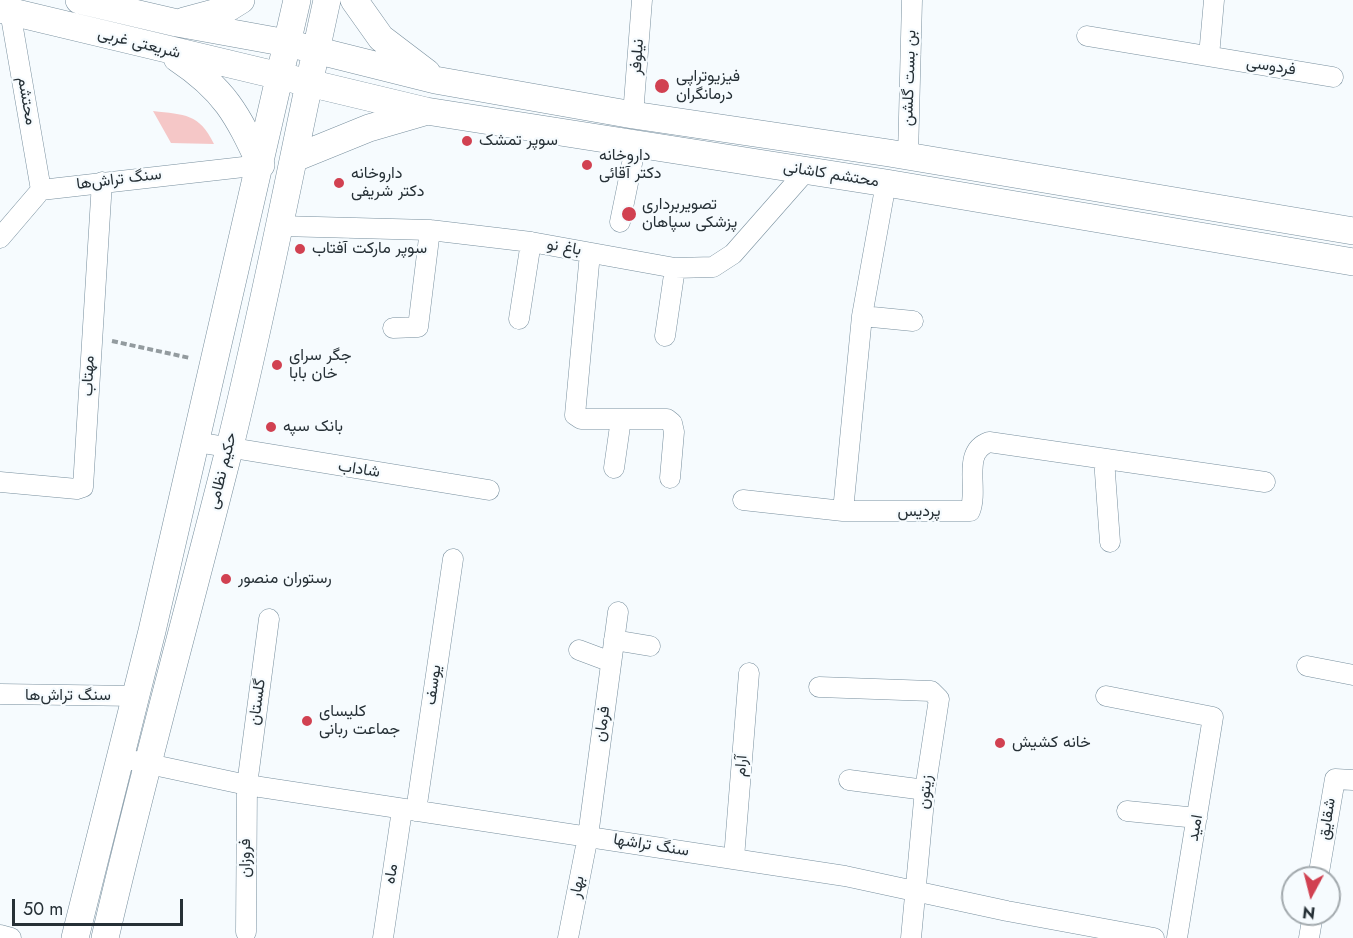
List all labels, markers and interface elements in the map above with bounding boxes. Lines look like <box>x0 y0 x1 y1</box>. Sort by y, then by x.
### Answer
street label: شریعتی غربی <box>96 24 182 64</box>
street label: بن بست گلشن <box>899 30 921 126</box>
street label: نیلوفر <box>627 38 649 76</box>
street label: فردوسی <box>1245 54 1297 80</box>
place label: فیزیوتراپی درمانگران <box>676 67 740 105</box>
street label: محتشم <box>12 75 40 127</box>
marker: فیزیوتراپی درمانگران <box>653 77 671 95</box>
place label: سوپر تمشک <box>479 131 558 151</box>
marker: سوپر تمشک <box>460 134 474 148</box>
place label: داروخانه دکتر آقائی <box>599 146 661 184</box>
marker: داروخانه دکتر آقائی <box>580 158 594 172</box>
street label: محتشم کاشانی <box>782 158 880 192</box>
place label: داروخانه دکتر شریفی <box>351 164 424 202</box>
street label: سنگ تراش‌ها <box>75 165 163 195</box>
marker: داروخانه دکتر شریفی <box>332 176 346 190</box>
place label: تصویربرداری پزشکی سپاهان <box>642 195 737 233</box>
marker: تصویربرداری پزشکی سپاهان <box>620 205 638 223</box>
street label: باغ نو <box>545 236 583 260</box>
place label: سوپر مارکت آفتاب <box>312 239 427 259</box>
marker: سوپر مارکت آفتاب <box>293 242 307 256</box>
place label: جگر سرای خان بابا <box>289 346 352 384</box>
street label: مهتاب <box>79 355 99 397</box>
marker: جگر سرای خان بابا <box>270 358 284 372</box>
place label: بانک سپه <box>283 417 343 437</box>
marker: بانک سپه <box>264 420 278 434</box>
street label: حکیم نظامی <box>204 431 242 511</box>
street label: شاداب <box>337 457 381 483</box>
street label: پردیس <box>898 502 940 522</box>
place label: رستوران منصور <box>238 569 332 589</box>
marker: رستوران منصور <box>219 572 233 586</box>
street label: یوسف <box>422 664 446 706</box>
street label: گلستان <box>245 677 271 727</box>
street label: سنگ تراش‌ها <box>25 686 111 706</box>
place label: کلیسای جماعت ربانی <box>319 702 400 740</box>
street label: فرمان <box>591 705 615 743</box>
marker: کلیسای جماعت ربانی <box>300 714 314 728</box>
place label: خانه کشیش <box>1012 733 1091 753</box>
marker: خانه کشیش <box>993 736 1007 750</box>
street label: آرام <box>732 755 752 777</box>
street label: زیتون <box>915 774 937 810</box>
street label: شقایق <box>1315 797 1341 841</box>
street label: امید <box>1184 813 1208 843</box>
street label: سنگ تراشها <box>612 831 690 861</box>
street label: فروزان <box>236 838 256 878</box>
street label: ماه <box>381 863 403 885</box>
north arrow <box>1281 866 1341 926</box>
street label: بهار <box>566 874 590 900</box>
scale bar <box>15 887 186 925</box>
text: 50 m <box>23 896 63 922</box>
text: N <box>1301 900 1317 925</box>

